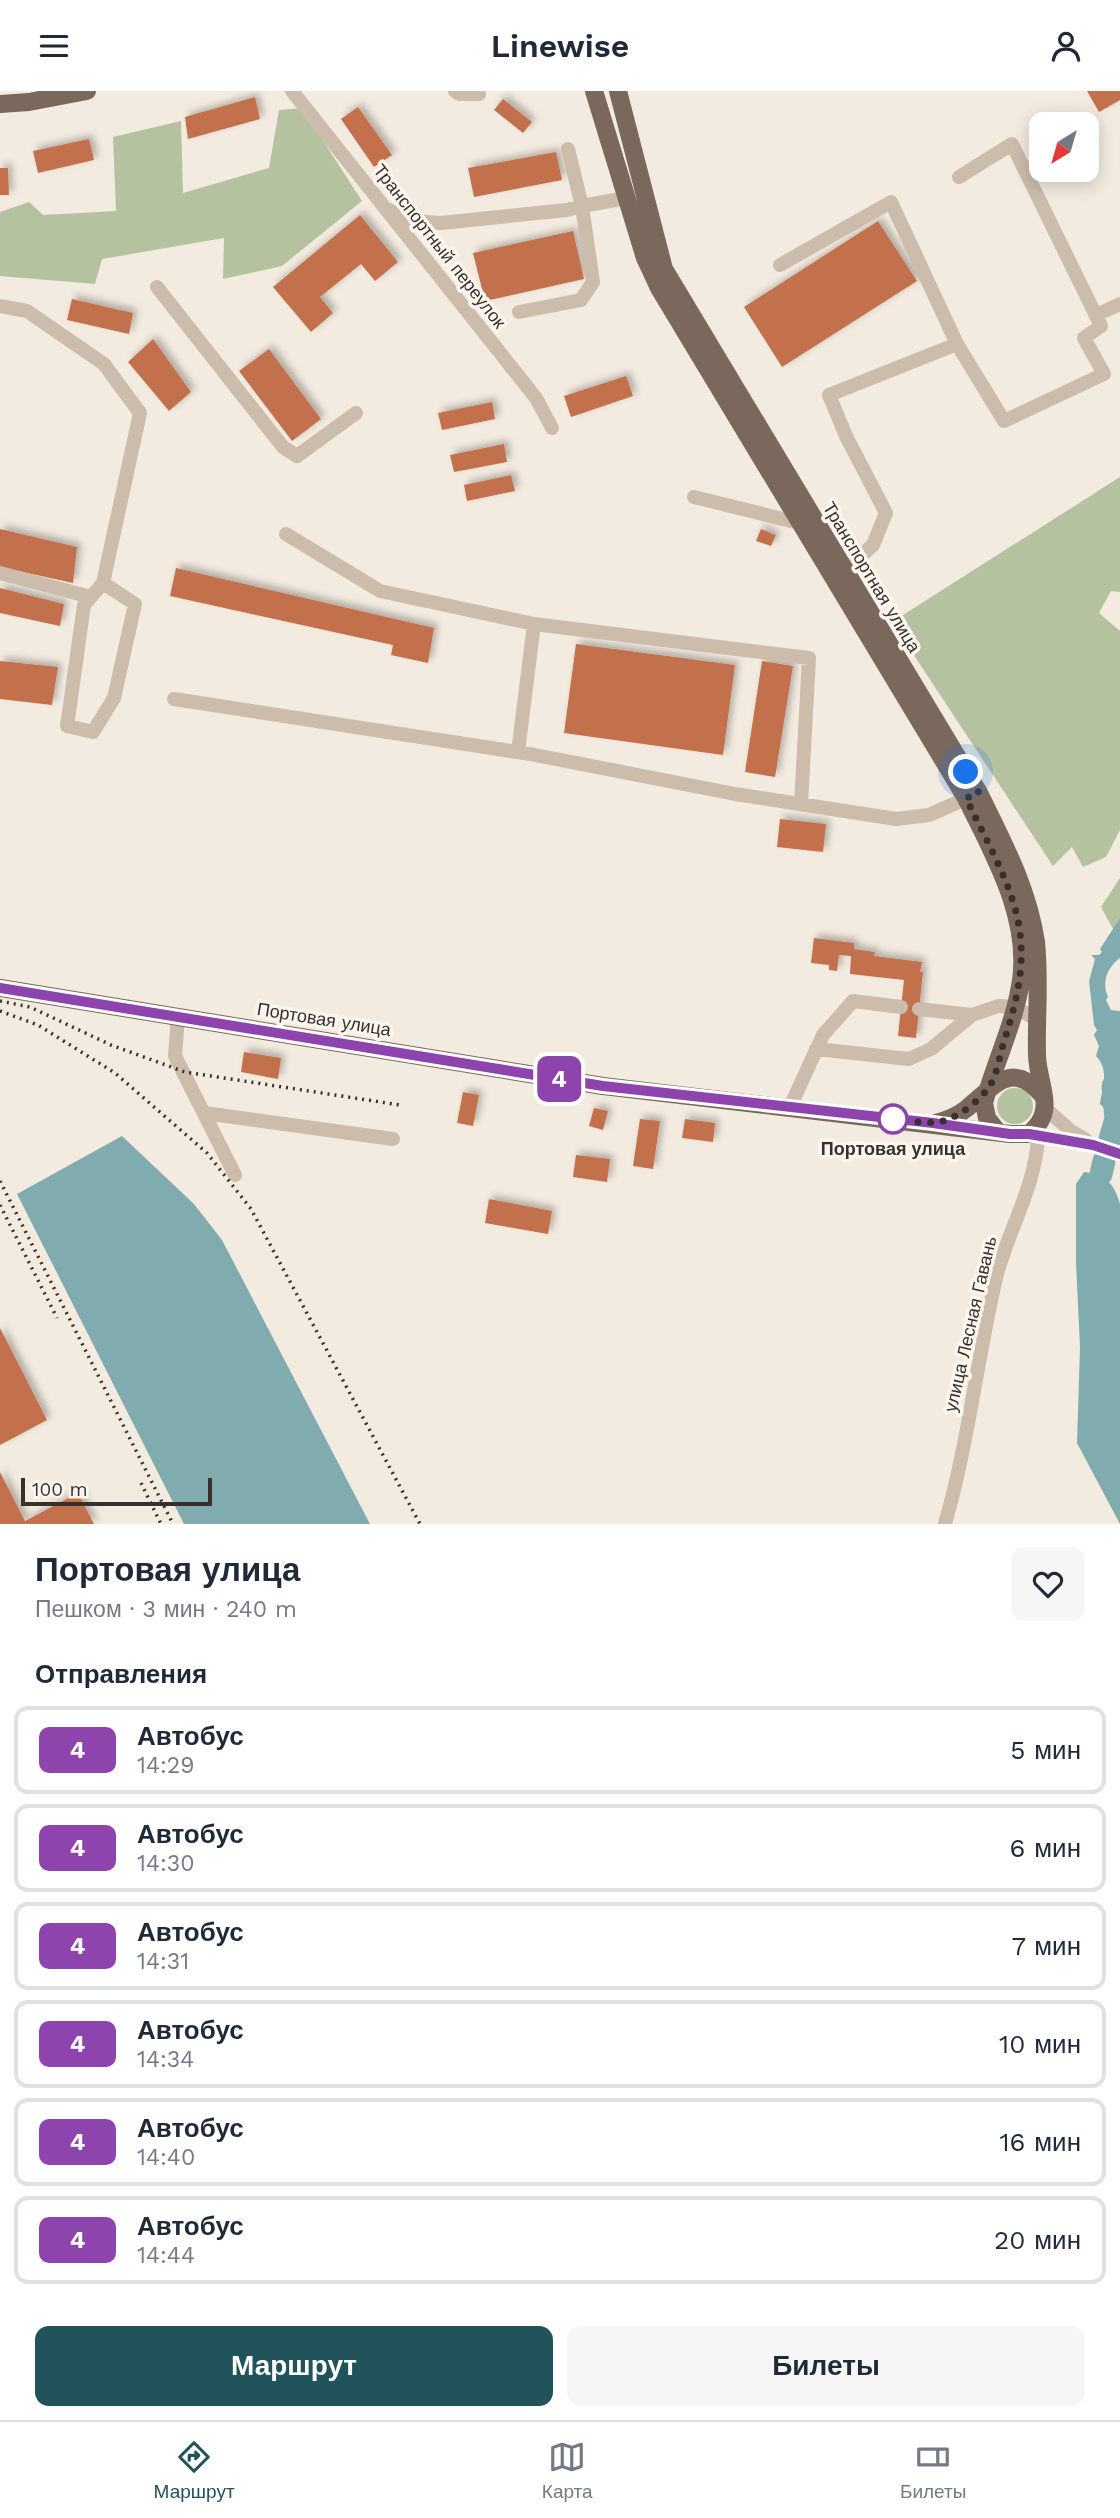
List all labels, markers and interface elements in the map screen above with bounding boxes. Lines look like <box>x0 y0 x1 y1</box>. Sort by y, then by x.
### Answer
icon: menu <box>35 27 73 65</box>
text: Linewise <box>491 27 629 65</box>
icon: person <box>1047 27 1085 65</box>
north arrow <box>1029 112 1099 182</box>
map controls <box>1029 112 1099 182</box>
street label: Транспортный переулок <box>369 160 511 332</box>
street label: Транспортная улица <box>819 498 926 657</box>
your location <box>948 754 983 789</box>
street label: Портовая улица <box>256 998 393 1040</box>
line badge: 4 <box>536 1056 582 1102</box>
text: 4 <box>551 1065 567 1093</box>
marker: Портовая улица <box>878 1104 908 1134</box>
place label: Портовая улица <box>821 1138 966 1159</box>
street label: улица Лесная Гавань <box>940 1234 1000 1414</box>
scale bar <box>21 1475 212 1507</box>
text: 100 m <box>32 1478 88 1501</box>
button: heart <box>1011 1547 1085 1621</box>
text: Портовая улица <box>35 1550 300 1589</box>
text: Пешком · 3 мин · 240 m <box>35 1596 297 1623</box>
text: Отправления <box>35 1659 207 1689</box>
text: Автобус <box>137 1721 244 1751</box>
text: 5 мин <box>1010 1735 1081 1765</box>
text: 4 <box>70 1736 85 1764</box>
text: 14:29 <box>137 1752 194 1779</box>
text: Автобус <box>137 1819 244 1849</box>
text: 6 мин <box>1010 1833 1081 1863</box>
text: 4 <box>70 1834 85 1862</box>
text: 14:30 <box>137 1850 195 1877</box>
text: Автобус <box>137 1917 244 1947</box>
text: 7 мин <box>1012 1931 1081 1961</box>
text: 4 <box>70 1932 85 1960</box>
text: 14:31 <box>137 1948 189 1975</box>
text: Автобус <box>137 2015 244 2045</box>
text: 10 мин <box>999 2029 1081 2059</box>
text: 4 <box>70 2030 85 2058</box>
text: 14:34 <box>137 2046 194 2073</box>
text: Автобус <box>137 2113 244 2143</box>
text: 16 мин <box>999 2127 1081 2157</box>
text: 4 <box>70 2128 85 2156</box>
text: 14:40 <box>137 2144 195 2171</box>
text: Автобус <box>137 2211 244 2241</box>
text: 20 мин <box>994 2225 1081 2255</box>
text: 4 <box>70 2226 85 2254</box>
text: 14:44 <box>137 2242 195 2269</box>
button: Маршрут <box>35 2326 553 2406</box>
button: Билеты <box>567 2326 1085 2406</box>
tab: Маршрут <box>154 2438 235 2503</box>
tab: Карта <box>542 2438 593 2503</box>
tab: Билеты <box>900 2438 966 2503</box>

